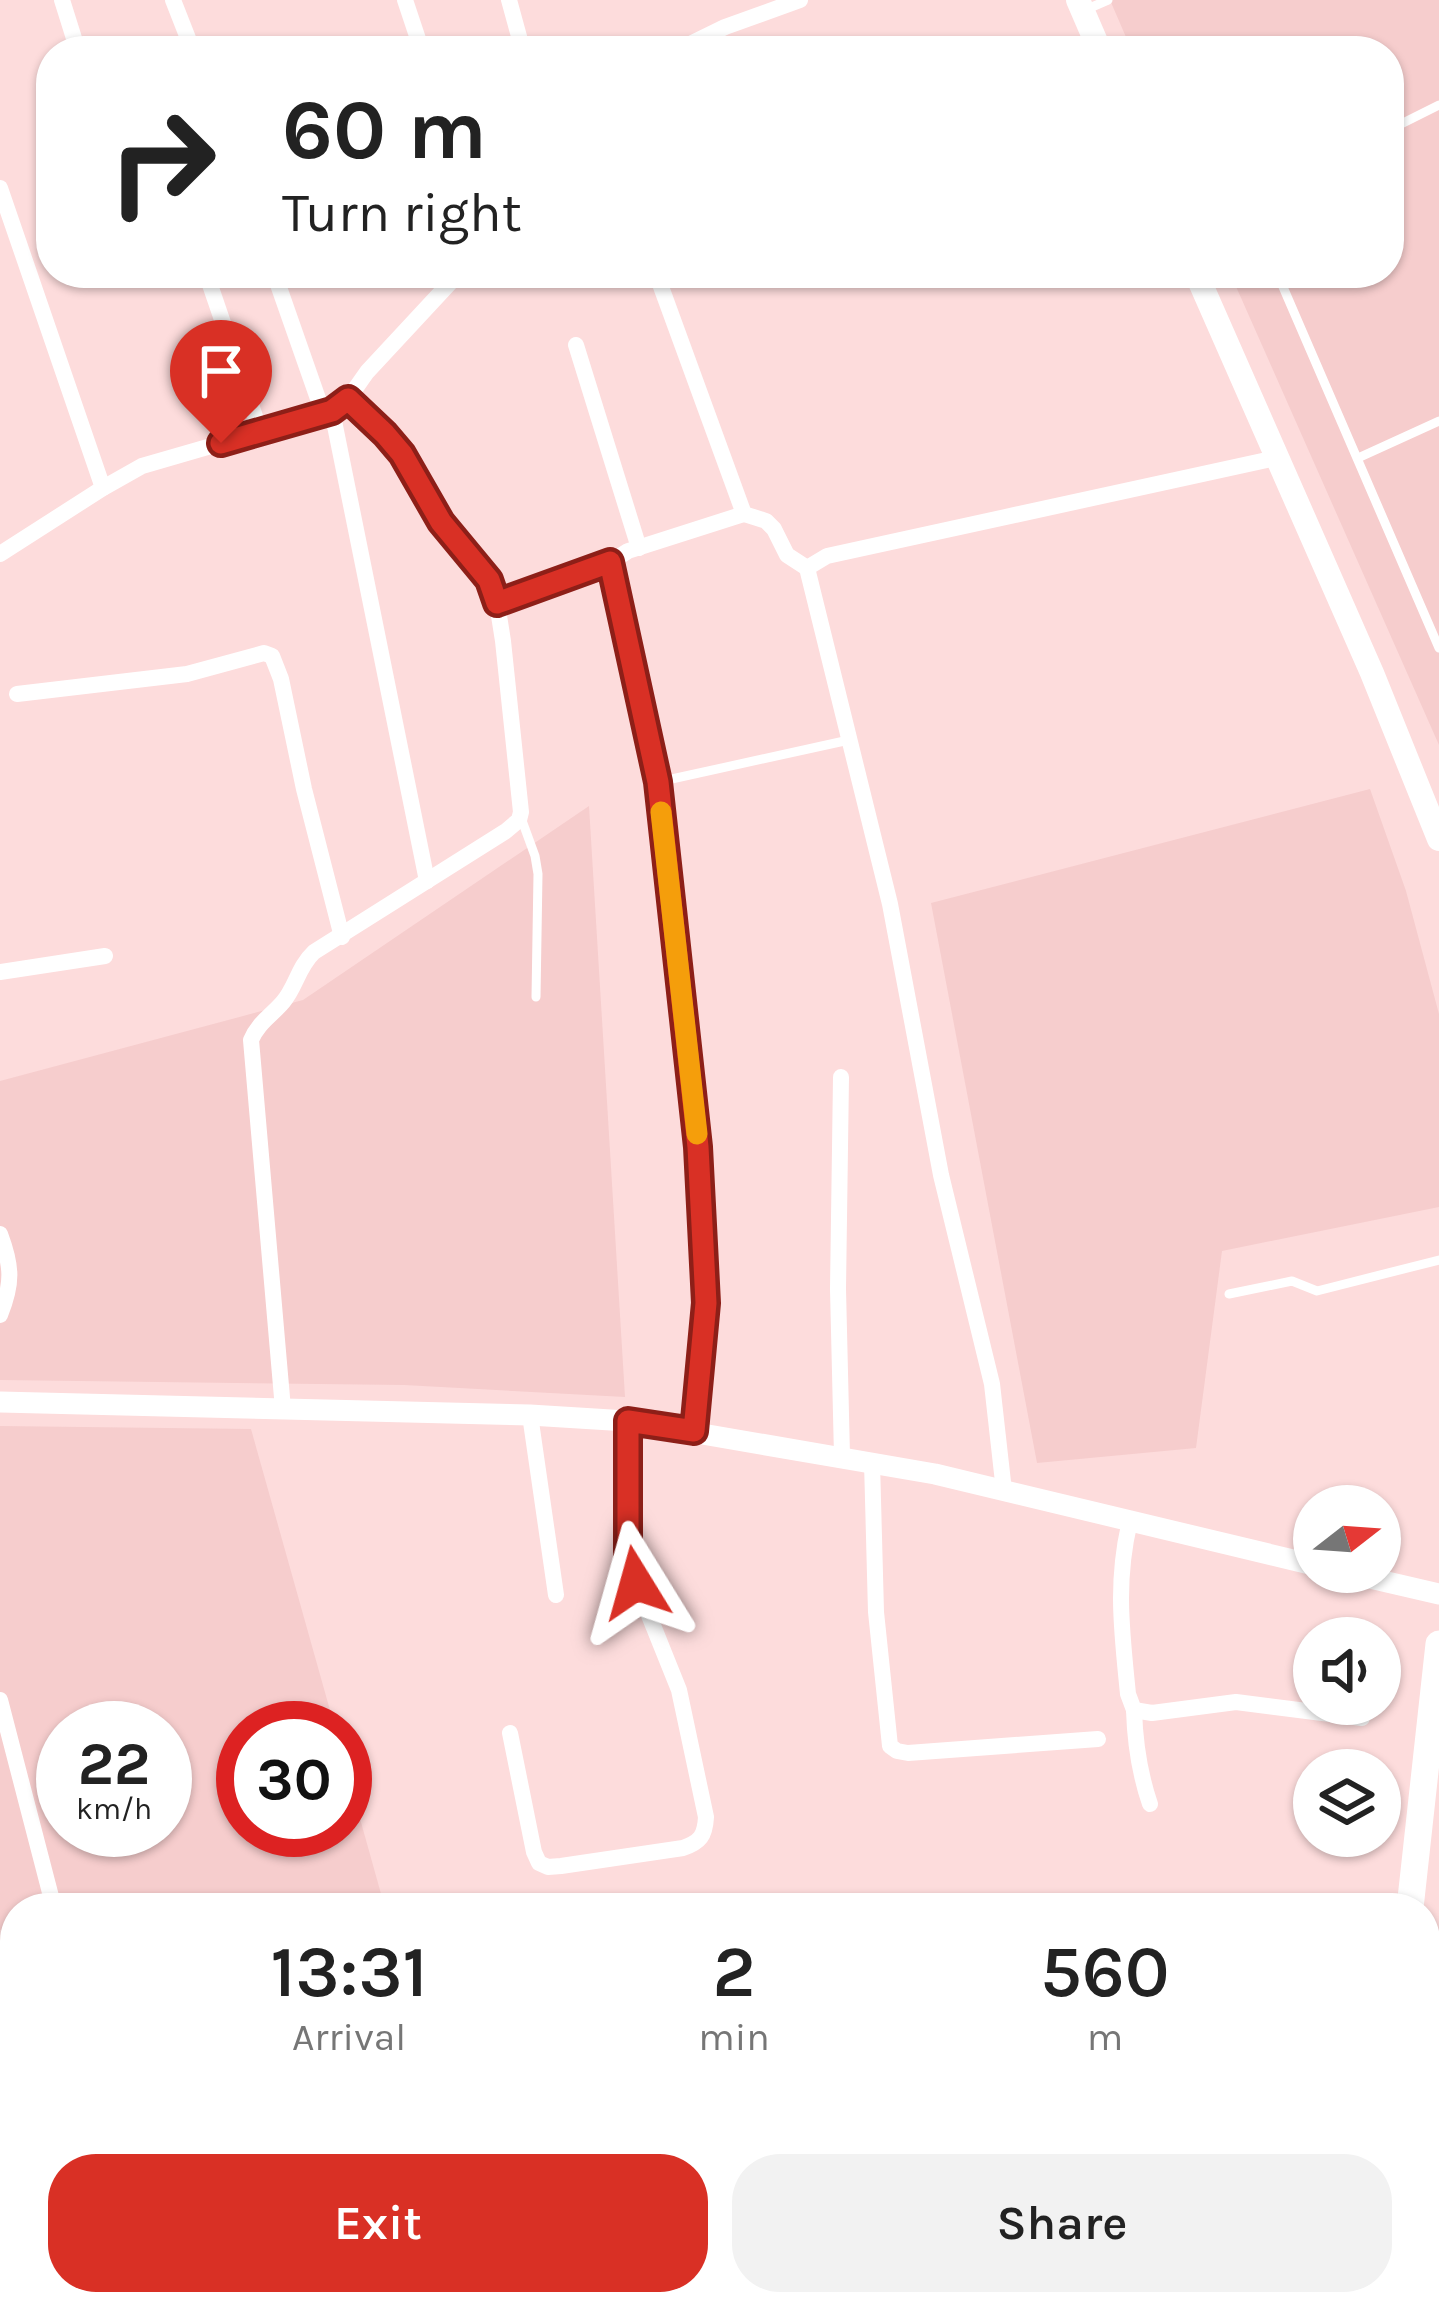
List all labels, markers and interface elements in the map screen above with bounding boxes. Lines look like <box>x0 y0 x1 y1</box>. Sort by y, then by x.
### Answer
text: 60 m <box>282 81 487 179</box>
icon: right <box>84 84 240 240</box>
text: Turn right <box>282 181 522 245</box>
pin <box>170 320 272 443</box>
icon: arrive <box>188 338 254 404</box>
north arrow <box>1293 1485 1401 1593</box>
map controls <box>1293 1485 1401 1857</box>
position arrow <box>573 1520 699 1646</box>
button: sound <box>1293 1617 1401 1725</box>
speed limit sign: 30 <box>216 1701 372 1857</box>
text: 22 <box>78 1729 150 1799</box>
button: layers <box>1293 1749 1401 1857</box>
text: km/h <box>76 1791 152 1827</box>
text: 13:31 <box>270 1930 428 2014</box>
text: 2 <box>712 1930 756 2014</box>
text: 560 <box>1040 1930 1170 2014</box>
text: Arrival <box>292 2014 406 2060</box>
text: min <box>698 2014 770 2060</box>
text: m <box>1087 2014 1123 2060</box>
button: Exit <box>48 2154 708 2292</box>
button: Share <box>732 2154 1392 2292</box>

